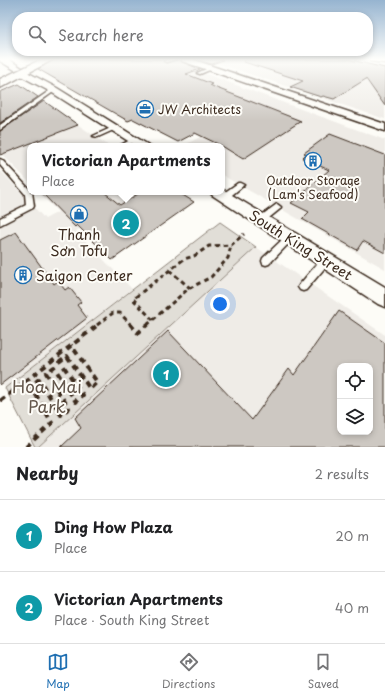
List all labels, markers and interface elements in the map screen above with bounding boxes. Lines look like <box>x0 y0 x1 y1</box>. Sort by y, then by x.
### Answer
search box <box>12 12 373 56</box>
icon: search <box>26 23 48 45</box>
text: Search here <box>58 23 144 46</box>
office icon: JW Architects <box>135 99 155 119</box>
place label: JW Architects <box>158 100 241 118</box>
popup <box>27 143 225 195</box>
text: Victorian Apartments <box>42 148 210 171</box>
building icon: Outdoor Storage (Lam's Seafood) <box>303 151 323 171</box>
text: Place <box>42 171 75 190</box>
place label: Outdoor Storage (Lam's Seafood) <box>266 171 360 203</box>
shop icon: Thanh Sơn Tofu <box>69 204 89 224</box>
street label: South King Street <box>245 205 357 285</box>
pin: 2 <box>113 208 139 238</box>
place label: Thanh Sơn Tofu <box>50 224 108 261</box>
building icon: Saigon Center <box>13 265 33 285</box>
place label: Saigon Center <box>36 265 133 286</box>
your location <box>210 294 230 314</box>
pin: 1 <box>153 359 179 389</box>
map controls <box>337 363 373 435</box>
button: locate <box>337 363 373 399</box>
park label: Hoa Mai Park <box>12 373 82 419</box>
button: layers <box>337 399 373 435</box>
text: Nearby <box>16 460 78 486</box>
text: 2 results <box>315 464 369 483</box>
text: Ding How Plaza <box>54 515 173 538</box>
text: 1 <box>26 526 32 545</box>
text: 20 m <box>335 526 369 545</box>
text: Place <box>54 538 87 557</box>
text: Victorian Apartments <box>54 587 223 610</box>
text: 2 <box>24 598 34 617</box>
text: 40 m <box>335 598 369 617</box>
text: Place · South King Street <box>54 610 209 629</box>
tab: Map <box>46 651 70 692</box>
tab: Directions <box>162 651 215 692</box>
tab: Saved <box>308 651 339 692</box>

